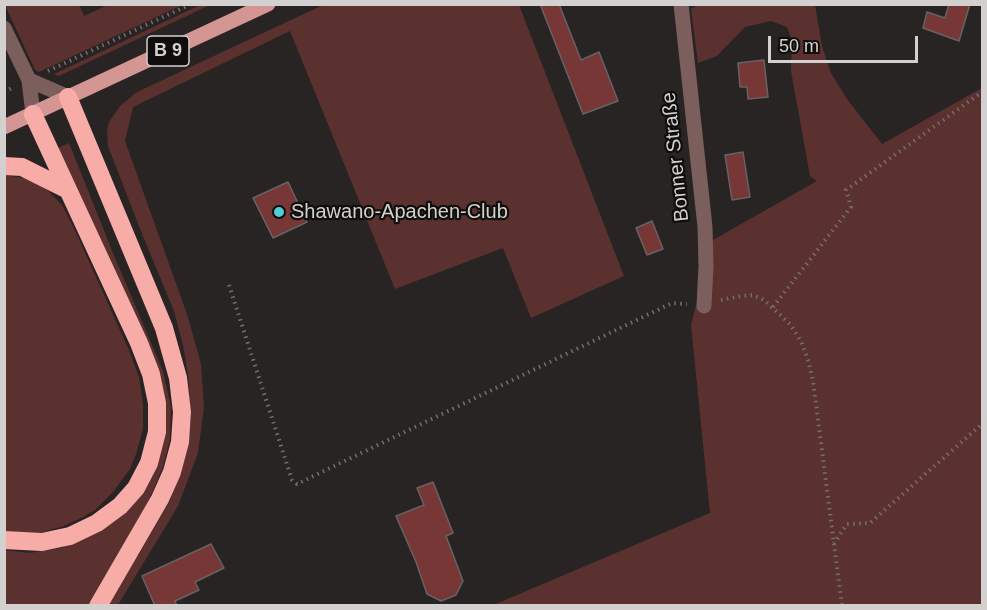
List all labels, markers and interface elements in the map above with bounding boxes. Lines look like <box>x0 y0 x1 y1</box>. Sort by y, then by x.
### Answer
scale bar <box>771 24 921 62</box>
road number: B 9 <box>147 36 189 66</box>
text: 50 m <box>779 36 819 56</box>
street label: Bonner Straße <box>657 91 695 223</box>
place label: Shawano-Apachen-Club <box>291 200 508 224</box>
marker: Shawano-Apachen-Club <box>272 205 286 219</box>

